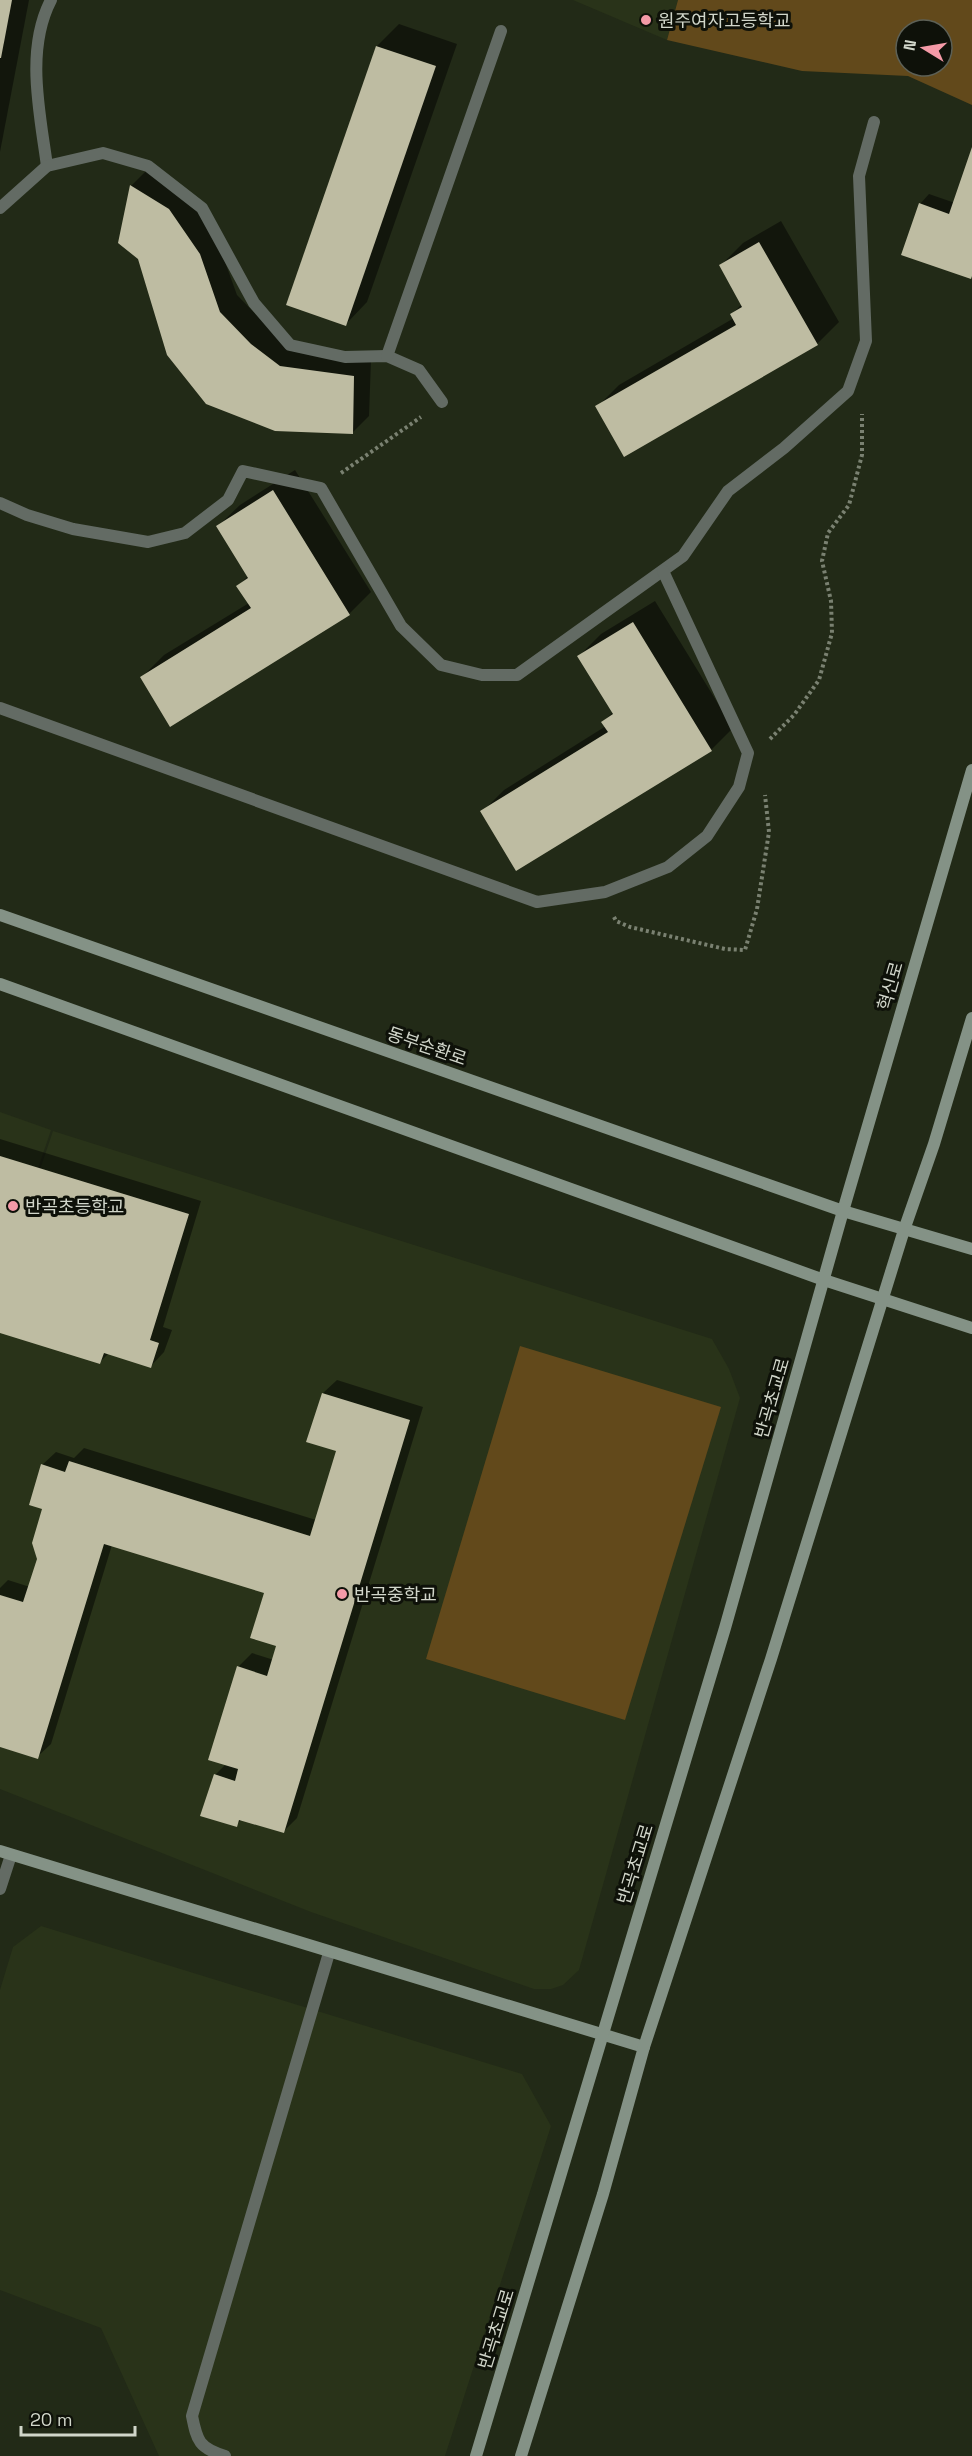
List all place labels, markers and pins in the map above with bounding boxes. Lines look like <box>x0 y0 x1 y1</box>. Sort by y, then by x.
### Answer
place label: 원주여자고등학교 <box>658 9 790 32</box>
marker: 원주여자고등학교 <box>639 13 653 27</box>
place label: 반곡초등학교 <box>25 1195 124 1218</box>
marker: 반곡초등학교 <box>6 1199 20 1213</box>
place label: 반곡중학교 <box>354 1583 437 1606</box>
marker: 반곡중학교 <box>335 1587 349 1601</box>

